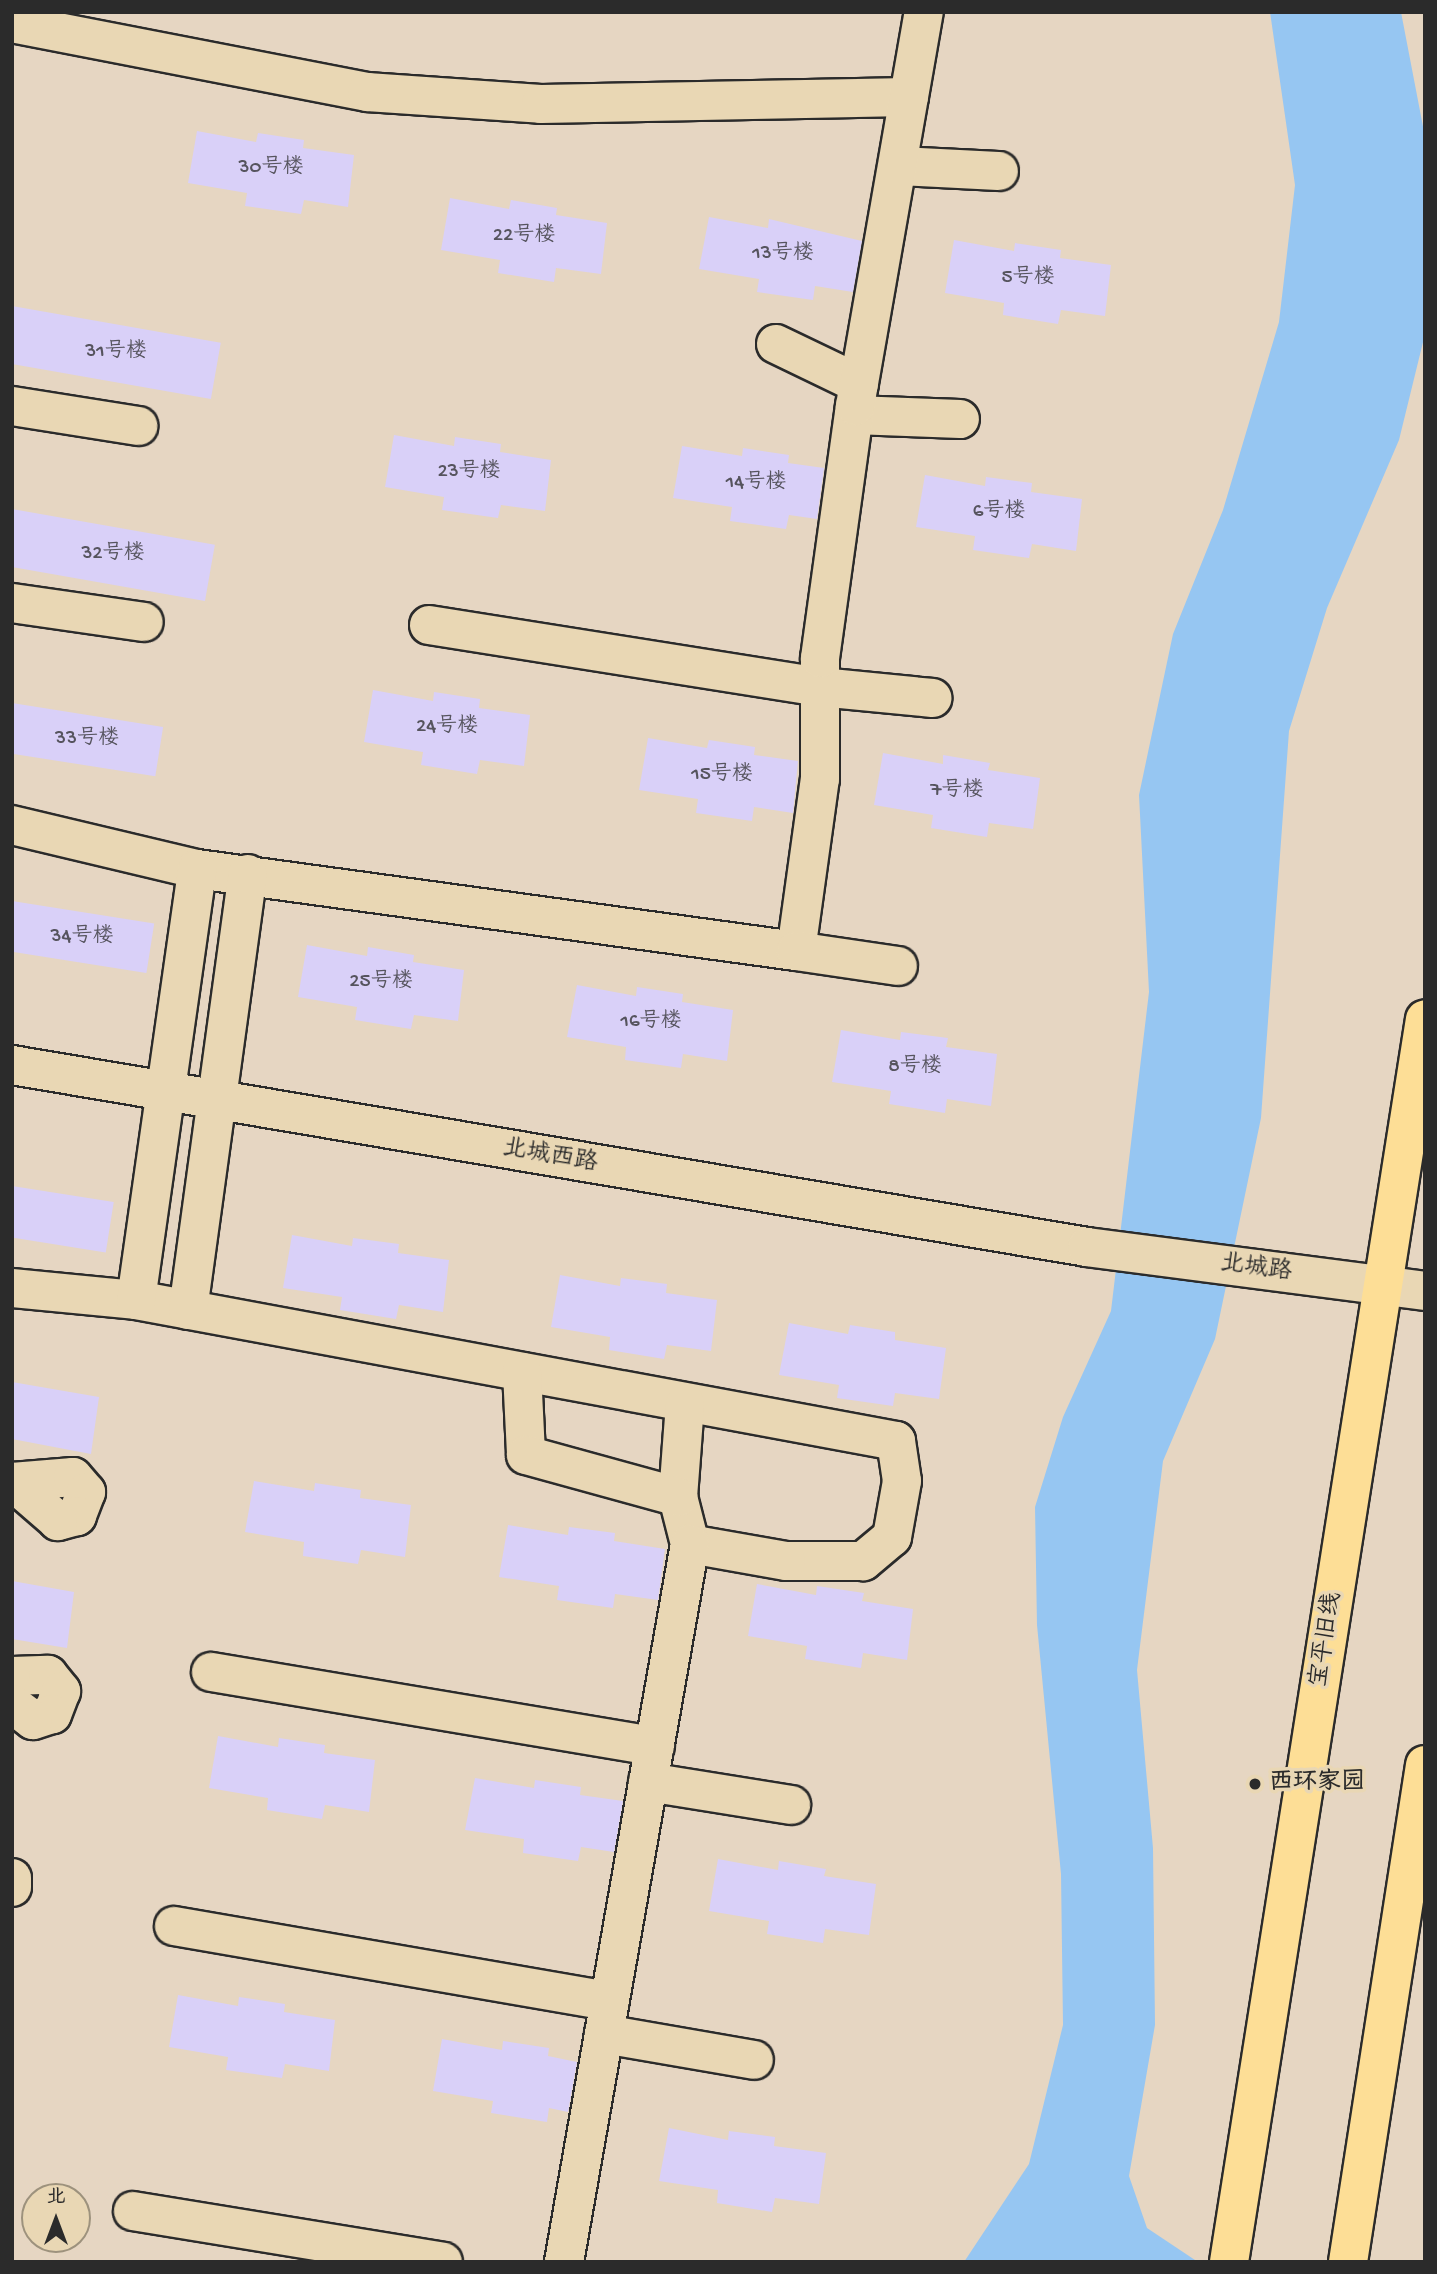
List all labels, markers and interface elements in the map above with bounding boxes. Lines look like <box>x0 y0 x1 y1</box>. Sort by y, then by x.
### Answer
house number: 30号楼 <box>239 156 303 182</box>
house number: 22号楼 <box>493 224 555 250</box>
house number: 13号楼 <box>752 242 814 268</box>
house number: 5号楼 <box>1001 266 1055 292</box>
house number: 31号楼 <box>85 340 147 366</box>
house number: 23号楼 <box>437 460 501 486</box>
house number: 14号楼 <box>726 471 786 497</box>
house number: 6号楼 <box>973 500 1025 526</box>
house number: 32号楼 <box>81 542 145 568</box>
house number: 24号楼 <box>416 715 478 741</box>
house number: 33号楼 <box>55 727 119 753</box>
house number: 15号楼 <box>691 763 753 789</box>
house number: 7号楼 <box>931 779 983 805</box>
house number: 34号楼 <box>51 925 113 951</box>
house number: 25号楼 <box>349 970 413 996</box>
house number: 16号楼 <box>620 1010 682 1036</box>
house number: 8号楼 <box>888 1055 942 1081</box>
street label: 北城西路 <box>500 1134 600 1180</box>
street label: 北城路 <box>1218 1250 1294 1288</box>
street label: 宝平旧线 <box>1305 1590 1349 1690</box>
place label: 西环家园 <box>1269 1770 1365 1798</box>
marker: 西环家园 <box>1247 1776 1263 1792</box>
north arrow <box>21 2183 91 2253</box>
text: 北 <box>46 2187 66 2210</box>

